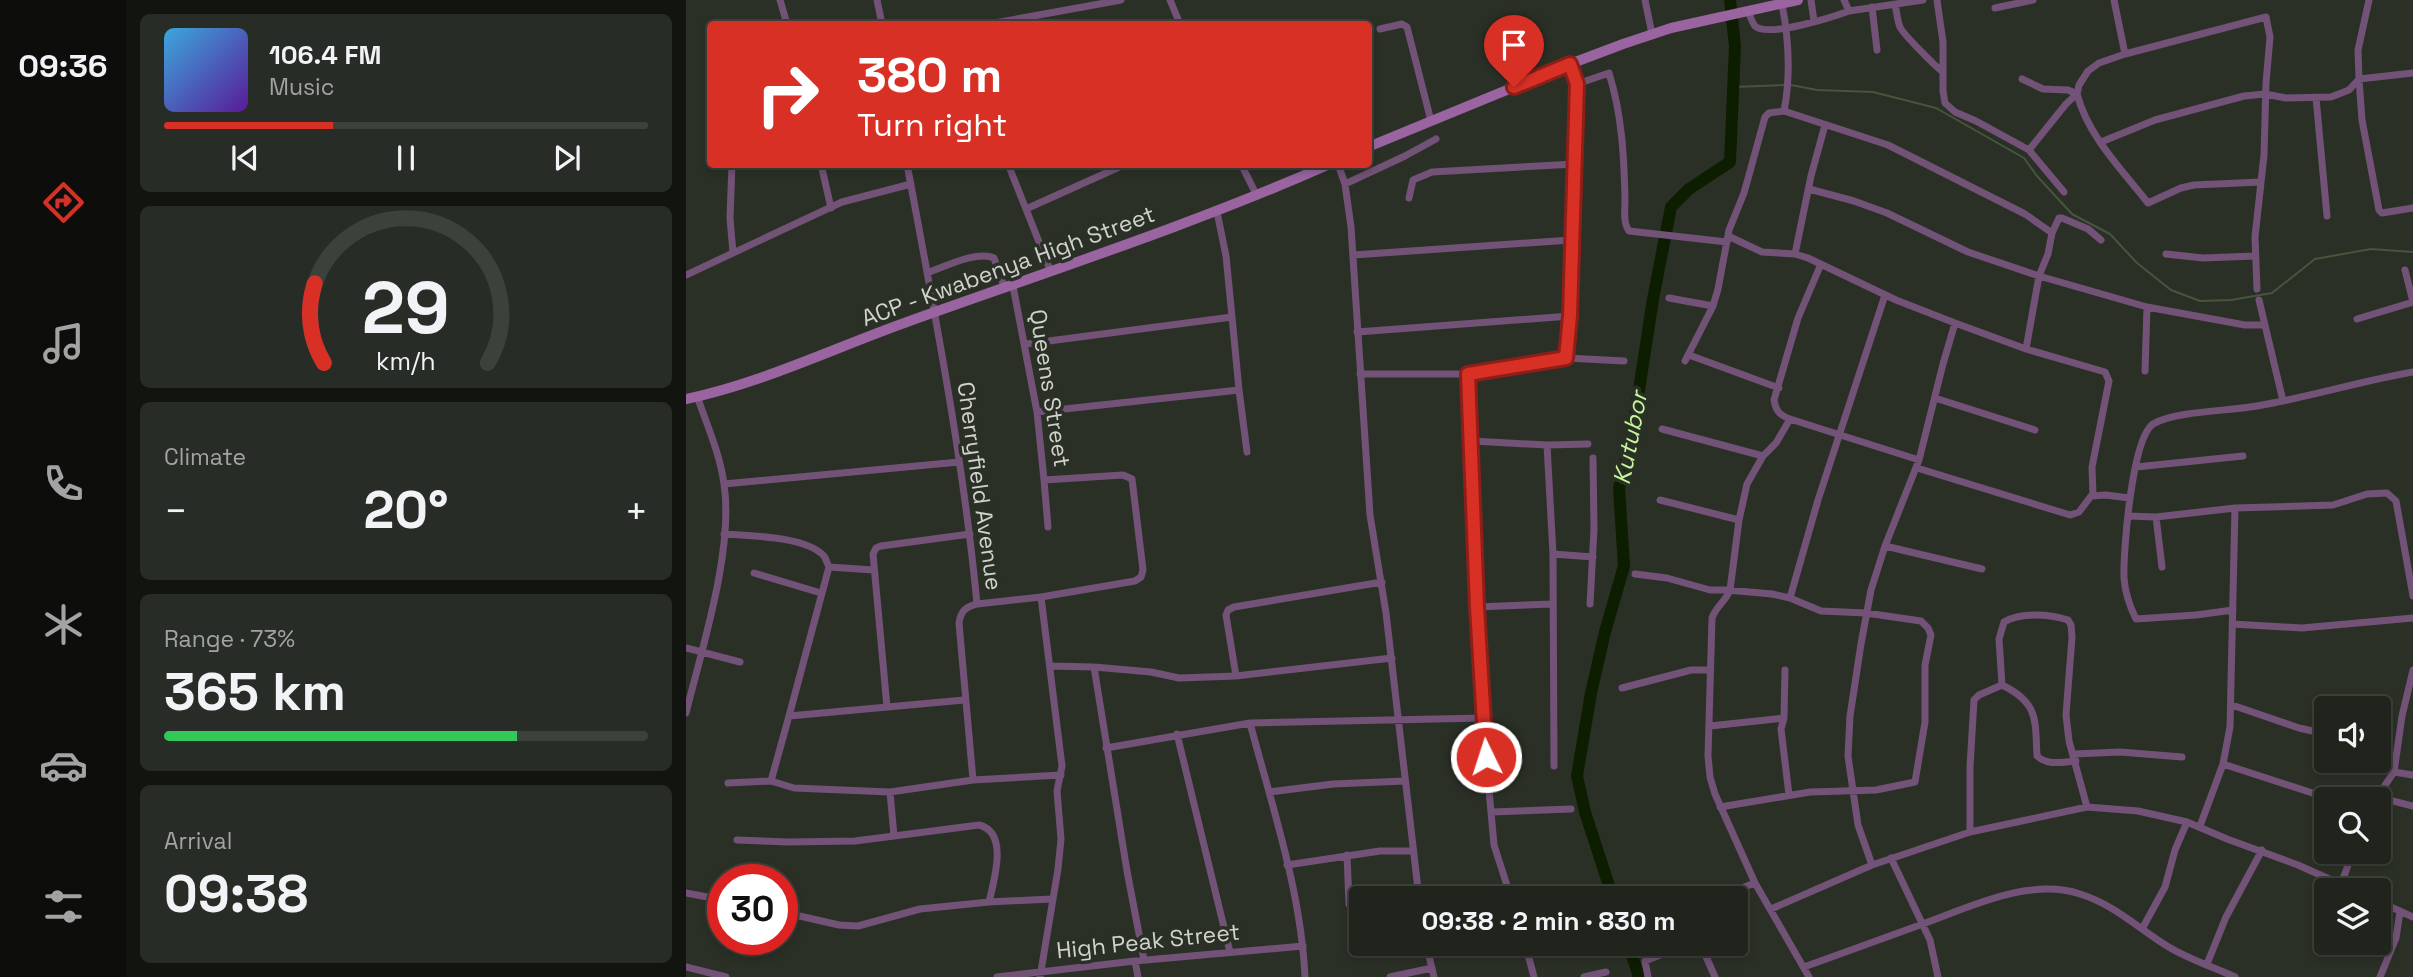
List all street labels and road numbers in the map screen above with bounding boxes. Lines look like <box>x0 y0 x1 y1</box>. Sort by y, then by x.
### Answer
street label: ACP - Kwabenya High Street <box>857 199 1159 333</box>
street label: Queens Street <box>1023 307 1077 469</box>
street label: Cherryfield Avenue <box>951 380 1009 592</box>
street label: High Peak Street <box>1055 916 1241 966</box>

